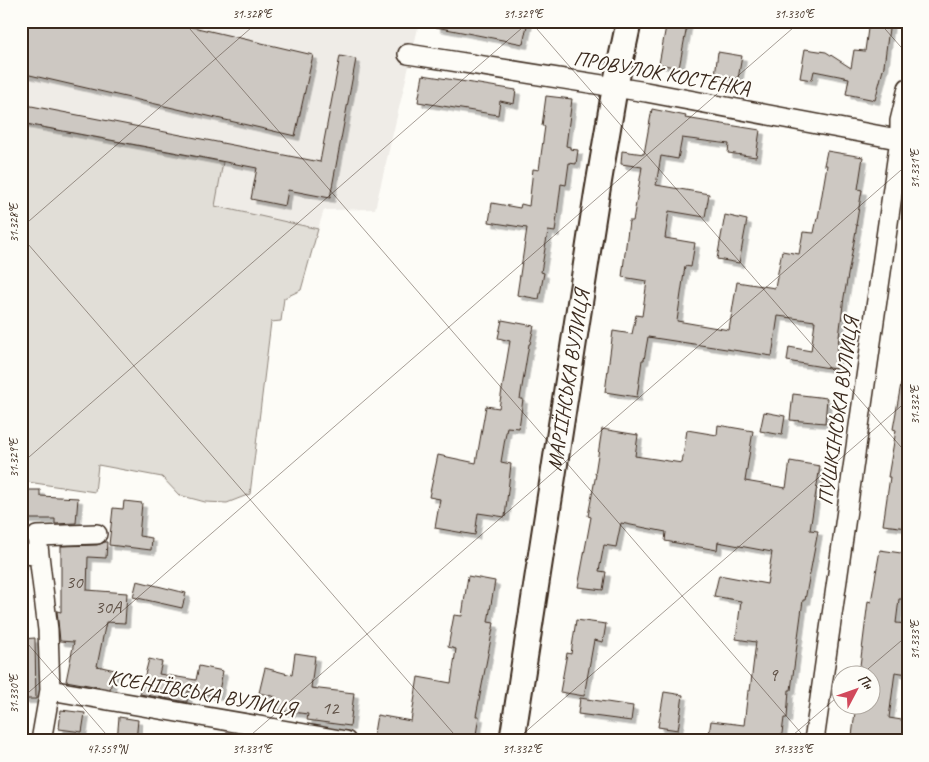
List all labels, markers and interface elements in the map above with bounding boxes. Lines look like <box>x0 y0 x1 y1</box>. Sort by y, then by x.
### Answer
text: 31.328°E <box>232 6 273 22</box>
text: 31.329°E <box>503 6 544 22</box>
text: 31.330°E <box>774 6 815 22</box>
street label: ПРОВУЛОК КОСТЕНКА <box>572 45 753 101</box>
text: 31.331°E <box>907 148 923 189</box>
text: 31.328°E <box>6 202 22 243</box>
street label: МАРІЇНСЬКА ВУЛИЦЯ <box>541 285 595 473</box>
street label: ПУШКІНСЬКА ВУЛИЦЯ <box>812 312 865 507</box>
text: 31.332°E <box>907 384 923 425</box>
text: 31.329°E <box>6 437 22 478</box>
house number: 30 <box>65 570 84 594</box>
house number: 30А <box>95 595 123 619</box>
text: 31.333°E <box>907 619 923 660</box>
house number: 9 <box>769 663 779 687</box>
street label: КСЕНІЇВСЬКА ВУЛИЦЯ <box>106 664 301 723</box>
north arrow <box>832 664 882 714</box>
text: Пн <box>854 671 877 694</box>
text: 31.330°E <box>6 673 22 714</box>
house number: 12 <box>321 696 340 720</box>
text: 47.559°N <box>87 741 129 757</box>
text: 31.331°E <box>232 741 273 757</box>
text: 31.332°E <box>502 741 543 757</box>
text: 31.333°E <box>773 741 814 757</box>

